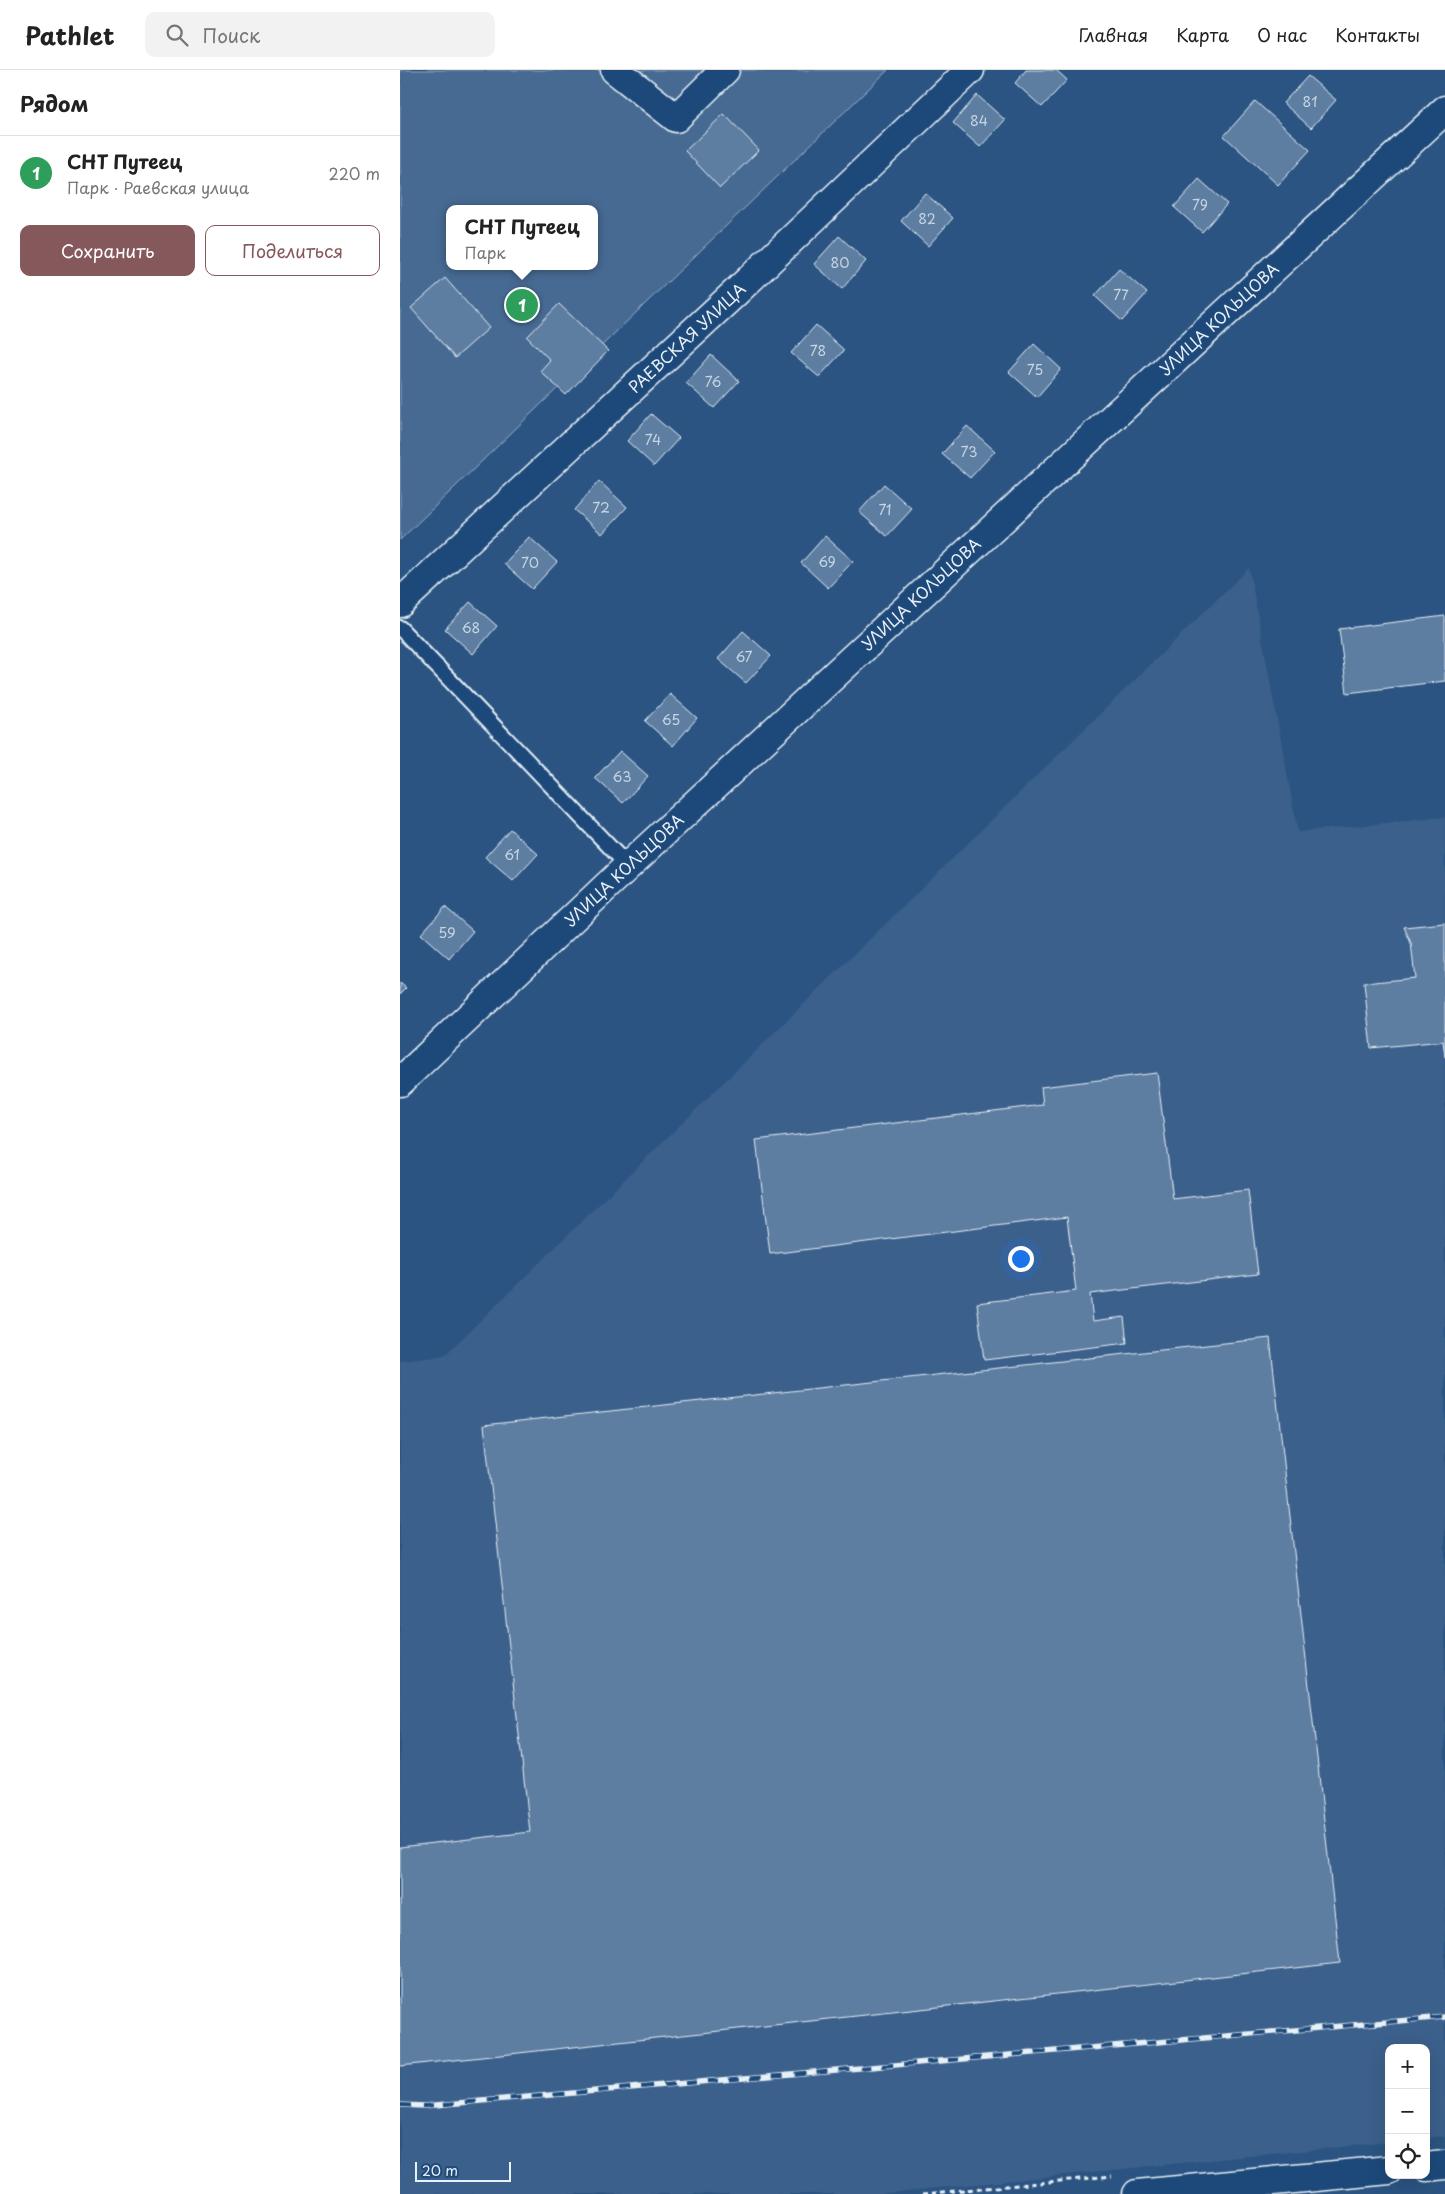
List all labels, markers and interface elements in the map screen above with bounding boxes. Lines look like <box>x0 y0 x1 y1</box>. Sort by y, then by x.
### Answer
search box <box>145 12 495 57</box>
text: Pathlet <box>25 17 115 53</box>
icon: search <box>163 21 191 49</box>
text: Поиск <box>203 21 260 49</box>
text: Главная <box>1079 21 1148 48</box>
text: Карта <box>1176 21 1229 48</box>
text: О нас <box>1257 21 1307 48</box>
text: Контакты <box>1335 21 1420 48</box>
text: Рядом <box>20 87 88 119</box>
house number: 81 <box>1303 91 1317 112</box>
house number: 84 <box>970 110 988 131</box>
text: СНТ Путеец <box>67 147 182 175</box>
text: 1 <box>32 161 40 185</box>
text: 220 m <box>329 161 380 185</box>
text: Парк · Раевская улица <box>67 175 249 199</box>
house number: 79 <box>1192 194 1208 215</box>
popup <box>446 205 598 270</box>
house number: 82 <box>918 208 936 229</box>
text: СНТ Путеец <box>464 212 580 240</box>
button: Сохранить <box>20 225 195 276</box>
button: Поделиться <box>205 225 380 276</box>
text: Парк <box>464 240 506 264</box>
house number: 80 <box>831 252 849 273</box>
street label: УЛИЦА КОЛЬЦОВА <box>1153 256 1284 380</box>
street label: РАЕВСКАЯ УЛИЦА <box>622 276 750 398</box>
house number: 77 <box>1113 284 1129 305</box>
pin: 1 <box>506 286 538 324</box>
house number: 78 <box>810 340 826 361</box>
house number: 75 <box>1027 359 1043 380</box>
house number: 76 <box>705 371 722 392</box>
house number: 74 <box>645 429 661 450</box>
house number: 73 <box>961 441 977 462</box>
house number: 72 <box>592 497 610 518</box>
house number: 71 <box>878 499 892 520</box>
street label: УЛИЦА КОЛЬЦОВА <box>855 531 986 655</box>
house number: 69 <box>818 551 836 572</box>
house number: 70 <box>521 552 539 573</box>
house number: 68 <box>462 617 480 638</box>
house number: 67 <box>735 646 753 667</box>
house number: 65 <box>662 709 680 730</box>
house number: 63 <box>613 766 631 787</box>
street label: УЛИЦА КОЛЬЦОВА <box>558 807 689 931</box>
house number: 61 <box>504 844 520 865</box>
house number: 59 <box>438 922 456 943</box>
your location <box>1008 1246 1034 1272</box>
map controls <box>1385 2044 1430 2179</box>
button: + <box>1385 2044 1430 2089</box>
button: − <box>1385 2089 1430 2134</box>
button: locate <box>1385 2134 1430 2179</box>
scale bar <box>415 2159 511 2182</box>
text: 20 m <box>422 2160 458 2181</box>

